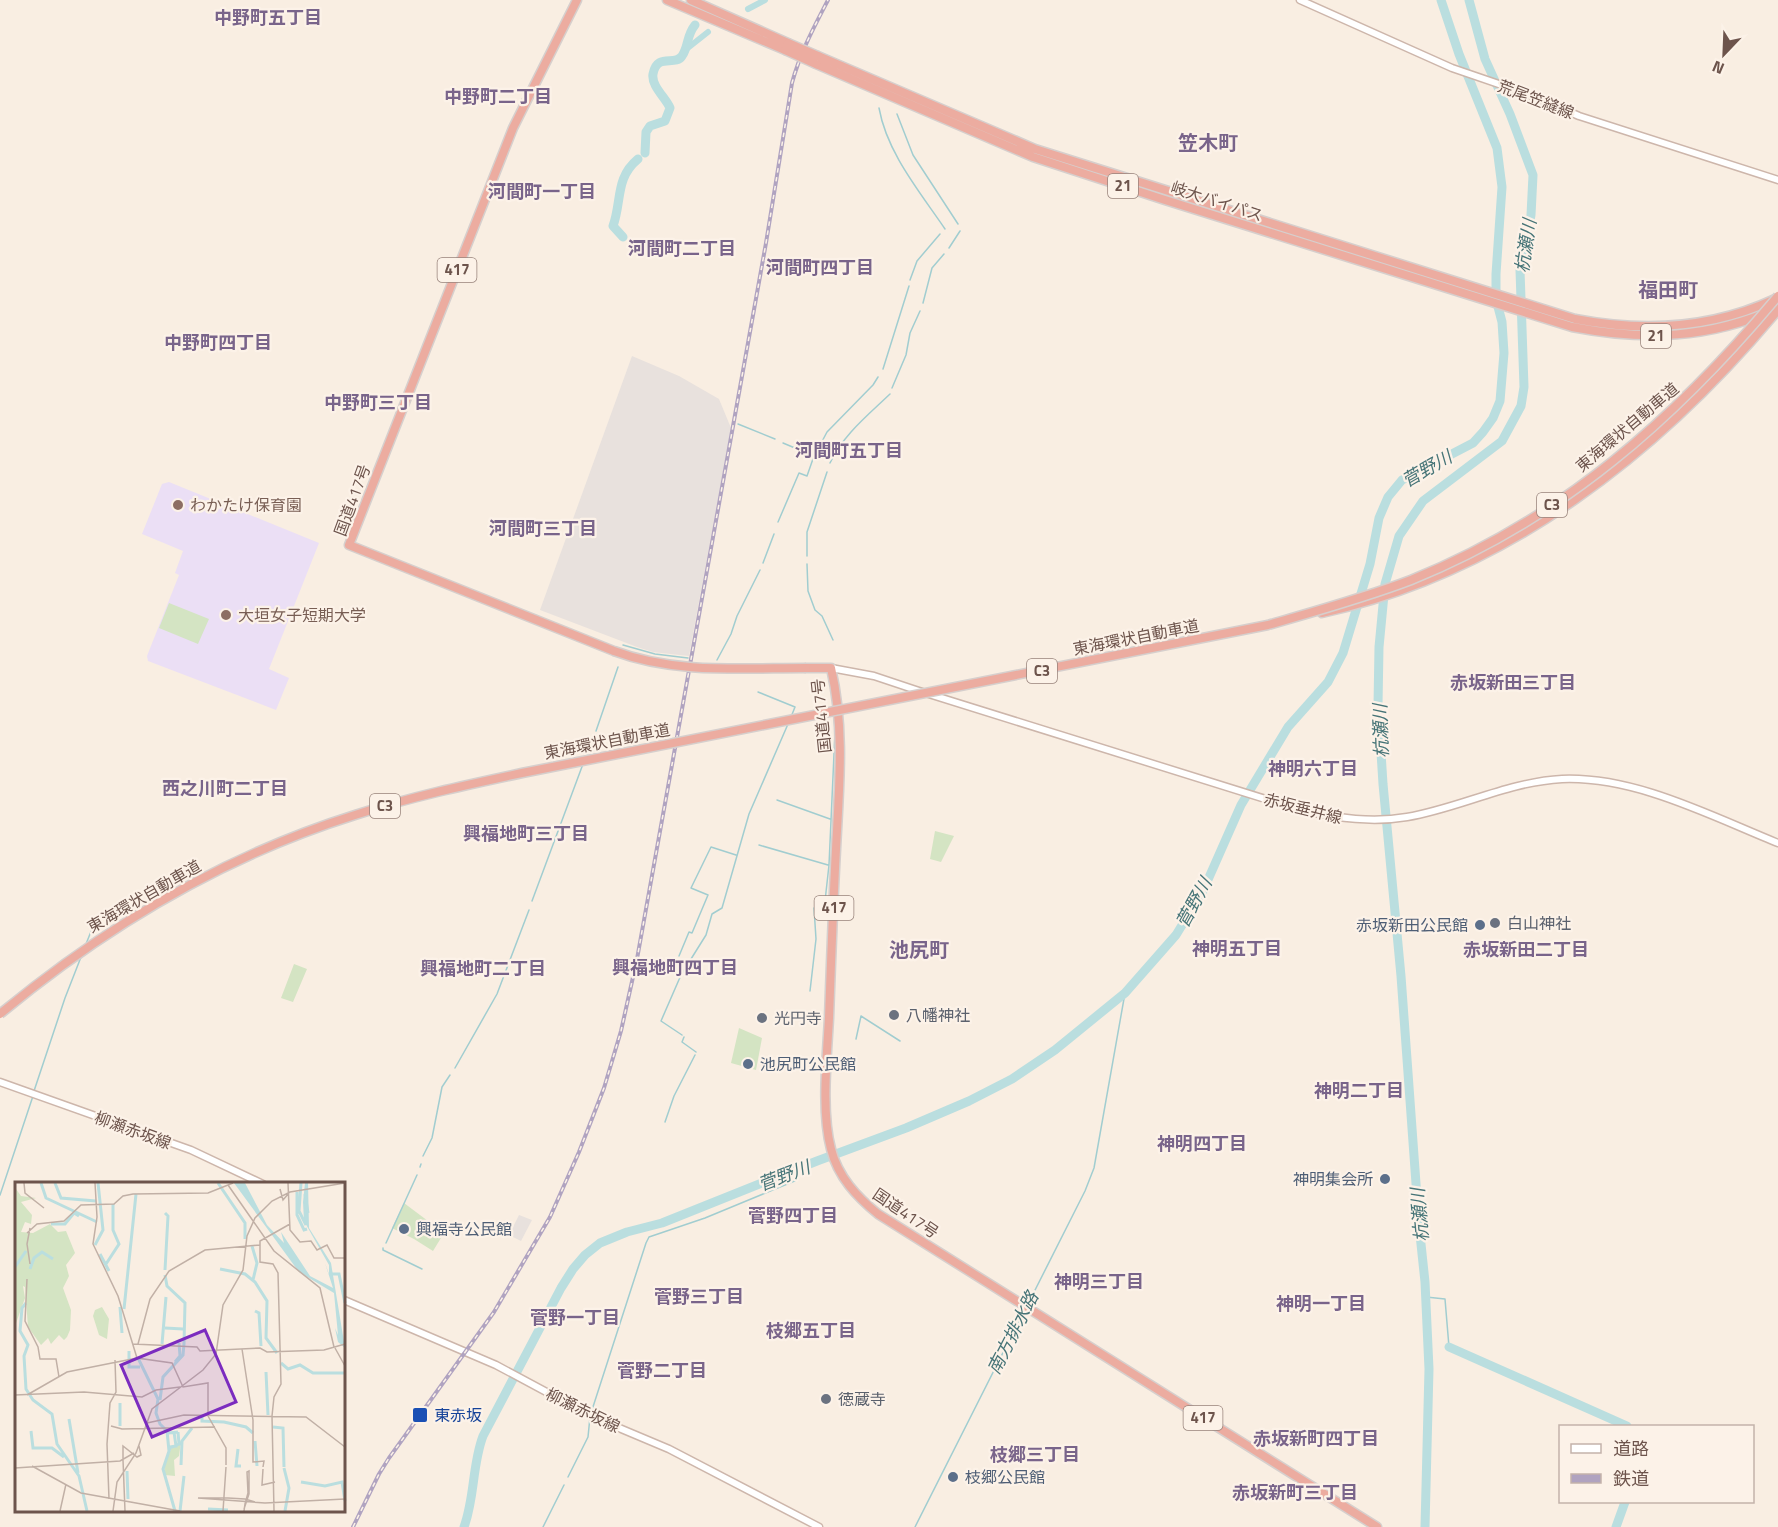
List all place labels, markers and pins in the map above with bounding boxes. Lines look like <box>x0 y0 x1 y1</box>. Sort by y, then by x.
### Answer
place label: わかたけ保育園 <box>190 493 302 517</box>
marker: わかたけ保育園 <box>171 498 185 512</box>
place label: 大垣女子短期大学 <box>238 603 366 627</box>
marker: 大垣女子短期大学 <box>219 608 233 622</box>
place label: 白山神社 <box>1507 911 1571 935</box>
place label: 赤坂新田公民館 <box>1356 913 1468 937</box>
marker: 白山神社 <box>1488 916 1502 930</box>
marker: 赤坂新田公民館 <box>1473 918 1487 932</box>
place label: 八幡神社 <box>906 1003 970 1027</box>
place label: 光円寺 <box>774 1006 822 1030</box>
marker: 八幡神社 <box>887 1008 901 1022</box>
marker: 光円寺 <box>755 1011 769 1025</box>
place label: 池尻町公民館 <box>760 1052 856 1076</box>
marker: 池尻町公民館 <box>741 1057 755 1071</box>
place label: 神明集会所 <box>1293 1167 1373 1191</box>
marker: 神明集会所 <box>1378 1172 1392 1186</box>
place label: 興福寺公民館 <box>416 1217 512 1241</box>
marker: 興福寺公民館 <box>397 1222 411 1236</box>
place label: 徳蔵寺 <box>838 1387 886 1411</box>
marker: 徳蔵寺 <box>819 1392 833 1406</box>
place label: 東赤坂 <box>434 1403 482 1427</box>
marker: 東赤坂 <box>411 1406 429 1424</box>
place label: 枝郷公民館 <box>965 1465 1045 1489</box>
marker: 枝郷公民館 <box>946 1470 960 1484</box>

